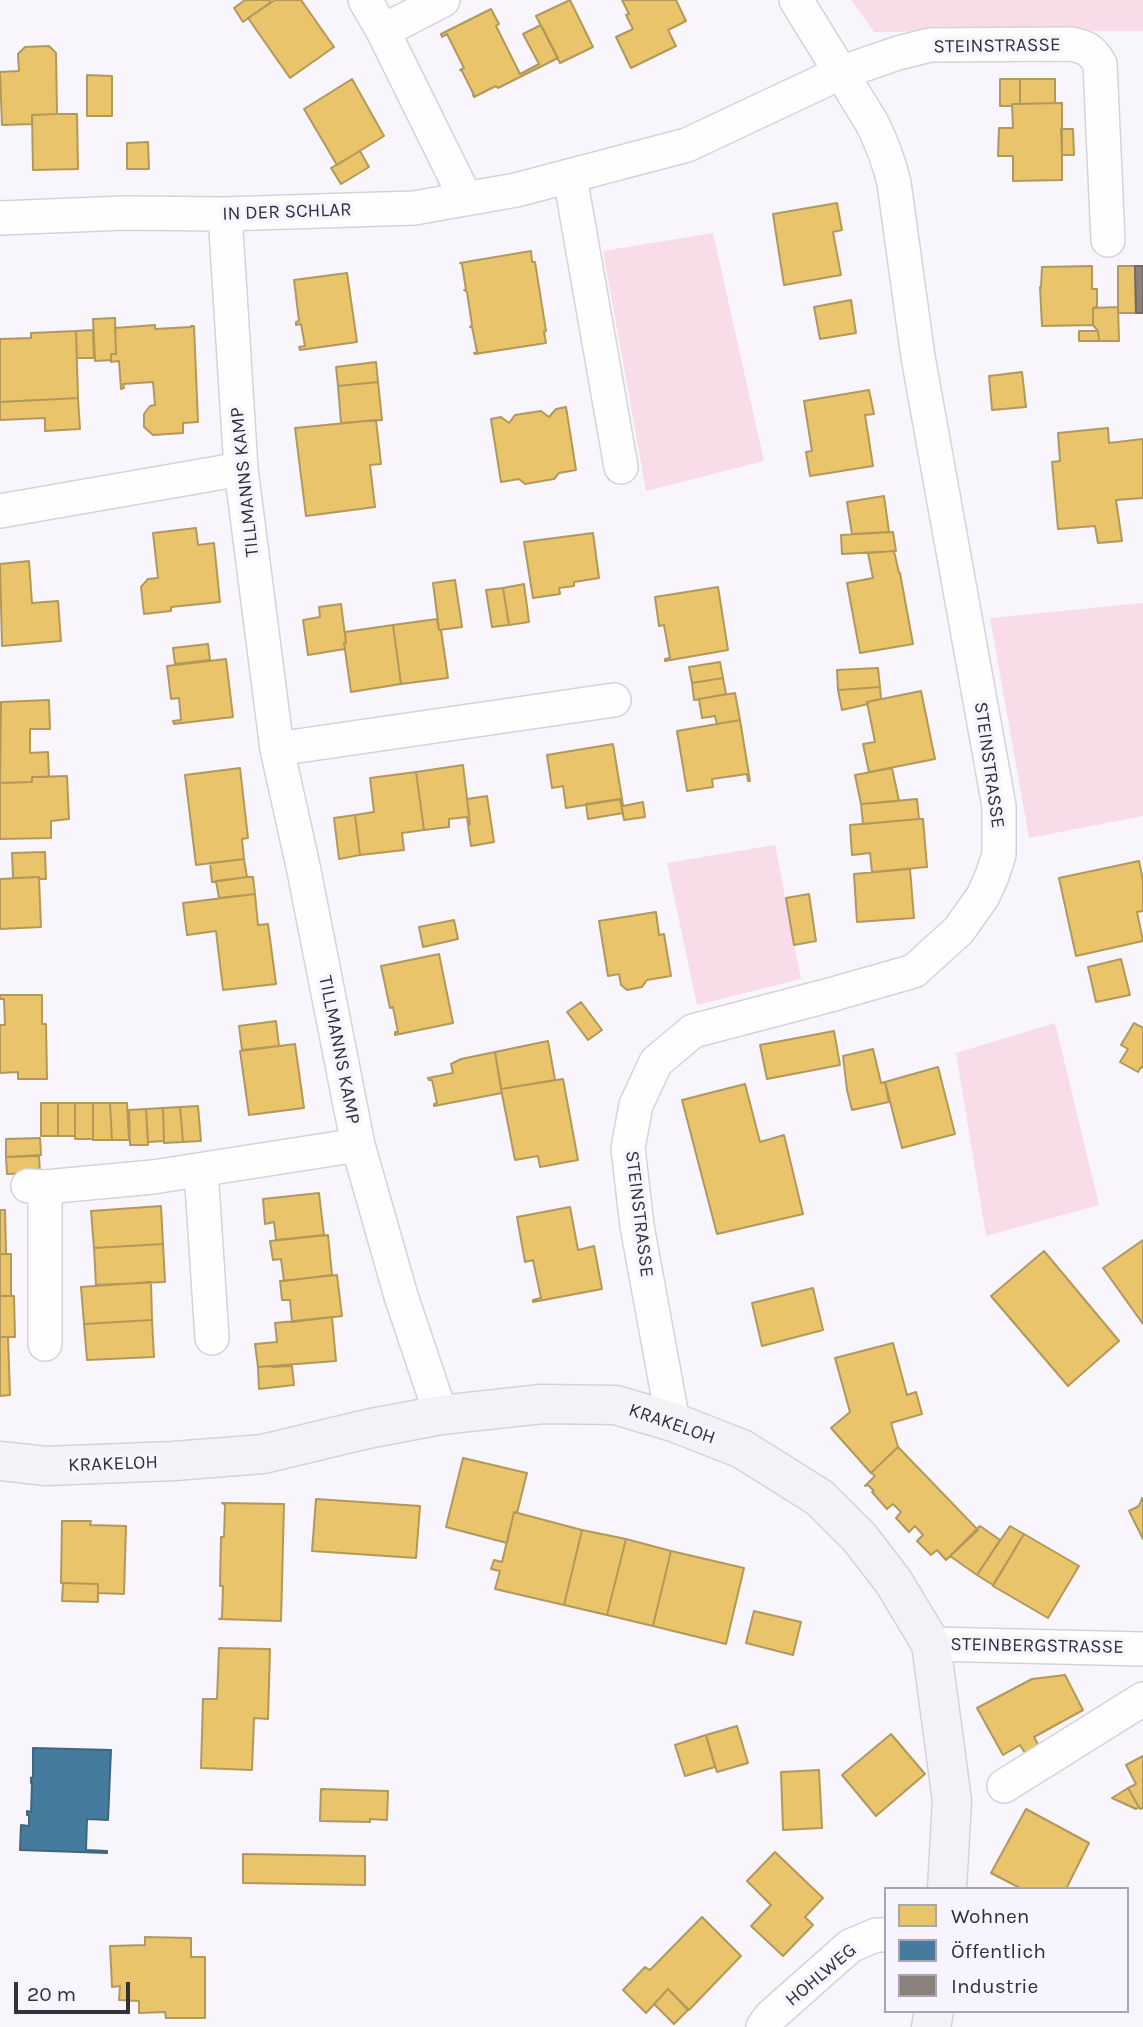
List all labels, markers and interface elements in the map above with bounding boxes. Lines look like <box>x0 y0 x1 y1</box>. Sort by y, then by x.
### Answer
street label: STEINSTRASSE <box>933 33 1061 59</box>
street label: IN DER SCHLAR <box>222 198 352 226</box>
street label: TILLMANNS KAMP <box>226 406 264 558</box>
street label: STEINSTRASSE <box>969 700 1009 830</box>
street label: TILLMANNS KAMP <box>313 974 365 1126</box>
street label: STEINSTRASSE <box>620 1149 658 1279</box>
street label: KRAKELOH <box>626 1399 718 1449</box>
street label: KRAKELOH <box>68 1451 158 1477</box>
street label: STEINBERGSTRASSE <box>950 1633 1124 1659</box>
legend <box>884 1887 1129 2013</box>
text: Wohnen <box>951 1904 1029 1928</box>
street label: HOHLWEG <box>781 1939 861 2011</box>
text: Öffentlich <box>951 1939 1046 1963</box>
scale bar <box>18 1968 133 2012</box>
text: Industrie <box>951 1974 1038 1998</box>
text: 20 m <box>27 1982 76 2006</box>

